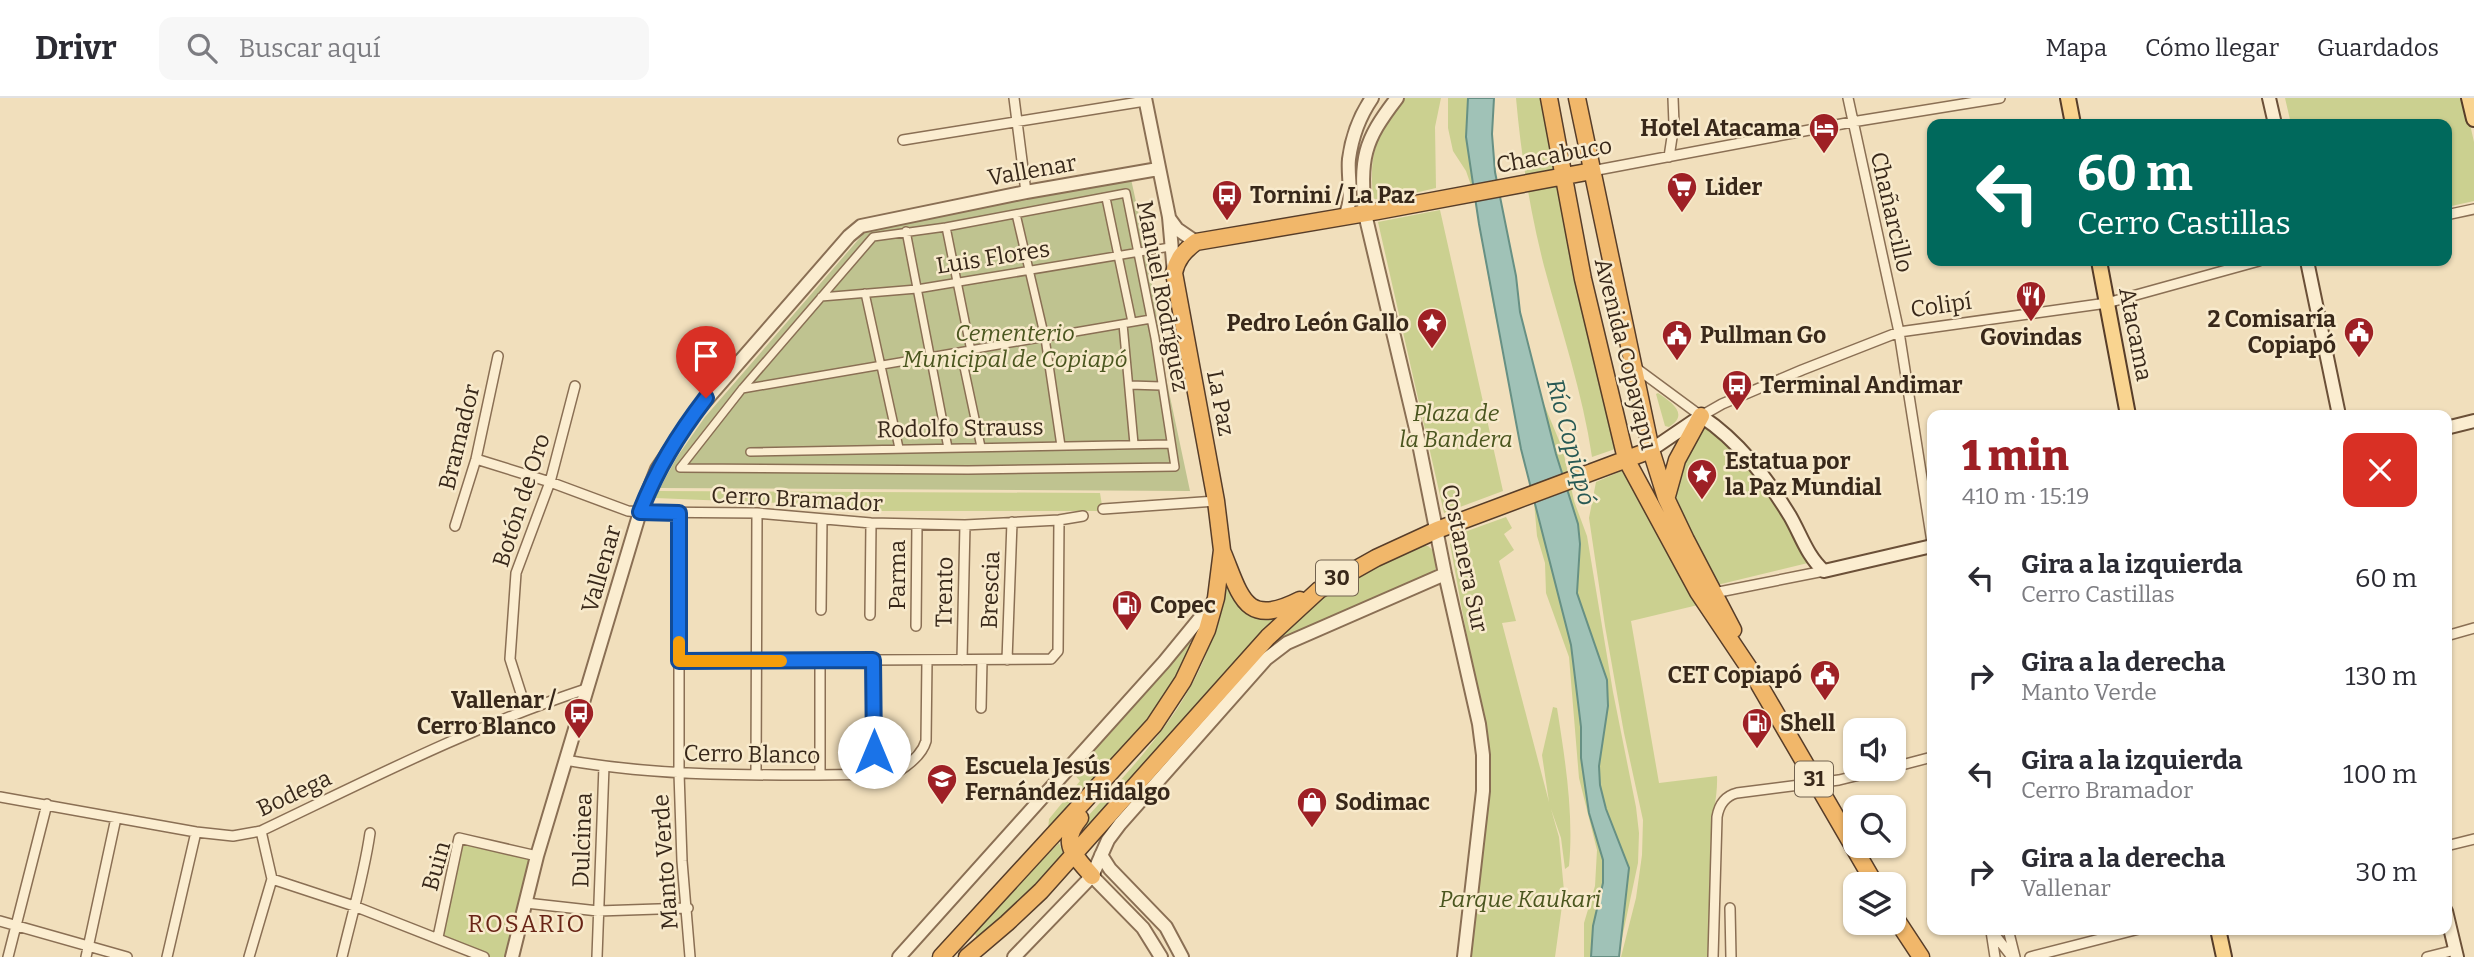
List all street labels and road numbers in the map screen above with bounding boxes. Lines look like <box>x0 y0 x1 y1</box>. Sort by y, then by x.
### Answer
street label: Chacabuco <box>1494 131 1614 179</box>
street label: Vallenar <box>985 148 1079 192</box>
street label: Chañarcillo <box>1865 149 1919 275</box>
street label: Manuel Rodríguez <box>1131 198 1195 394</box>
street label: Luis Flores <box>934 234 1052 280</box>
street label: Avenida Copayapu <box>1589 255 1663 453</box>
street label: Atacama <box>2113 285 2159 384</box>
street label: Colipí <box>1909 287 1974 323</box>
street label: La Paz <box>1201 368 1241 438</box>
street label: Bramador <box>432 381 486 493</box>
street label: Rodolfo Strauss <box>876 413 1044 443</box>
street label: Botón de Oro <box>486 430 556 570</box>
street label: Cerro Bramador <box>710 481 884 517</box>
street label: Costanera Sur <box>1436 481 1494 635</box>
street label: Vallenar <box>575 522 627 616</box>
street label: Parma <box>883 540 911 610</box>
street label: Brescia <box>975 550 1005 630</box>
street label: Trento <box>929 556 959 628</box>
road number: 30 <box>1316 560 1358 596</box>
street label: Cerro Blanco <box>683 739 821 769</box>
road number: 31 <box>1795 762 1833 796</box>
street label: Bodega <box>252 763 336 822</box>
street label: Dulcinea <box>566 792 598 888</box>
street label: Manto Verde <box>646 793 684 931</box>
street label: Buin <box>416 838 456 894</box>

